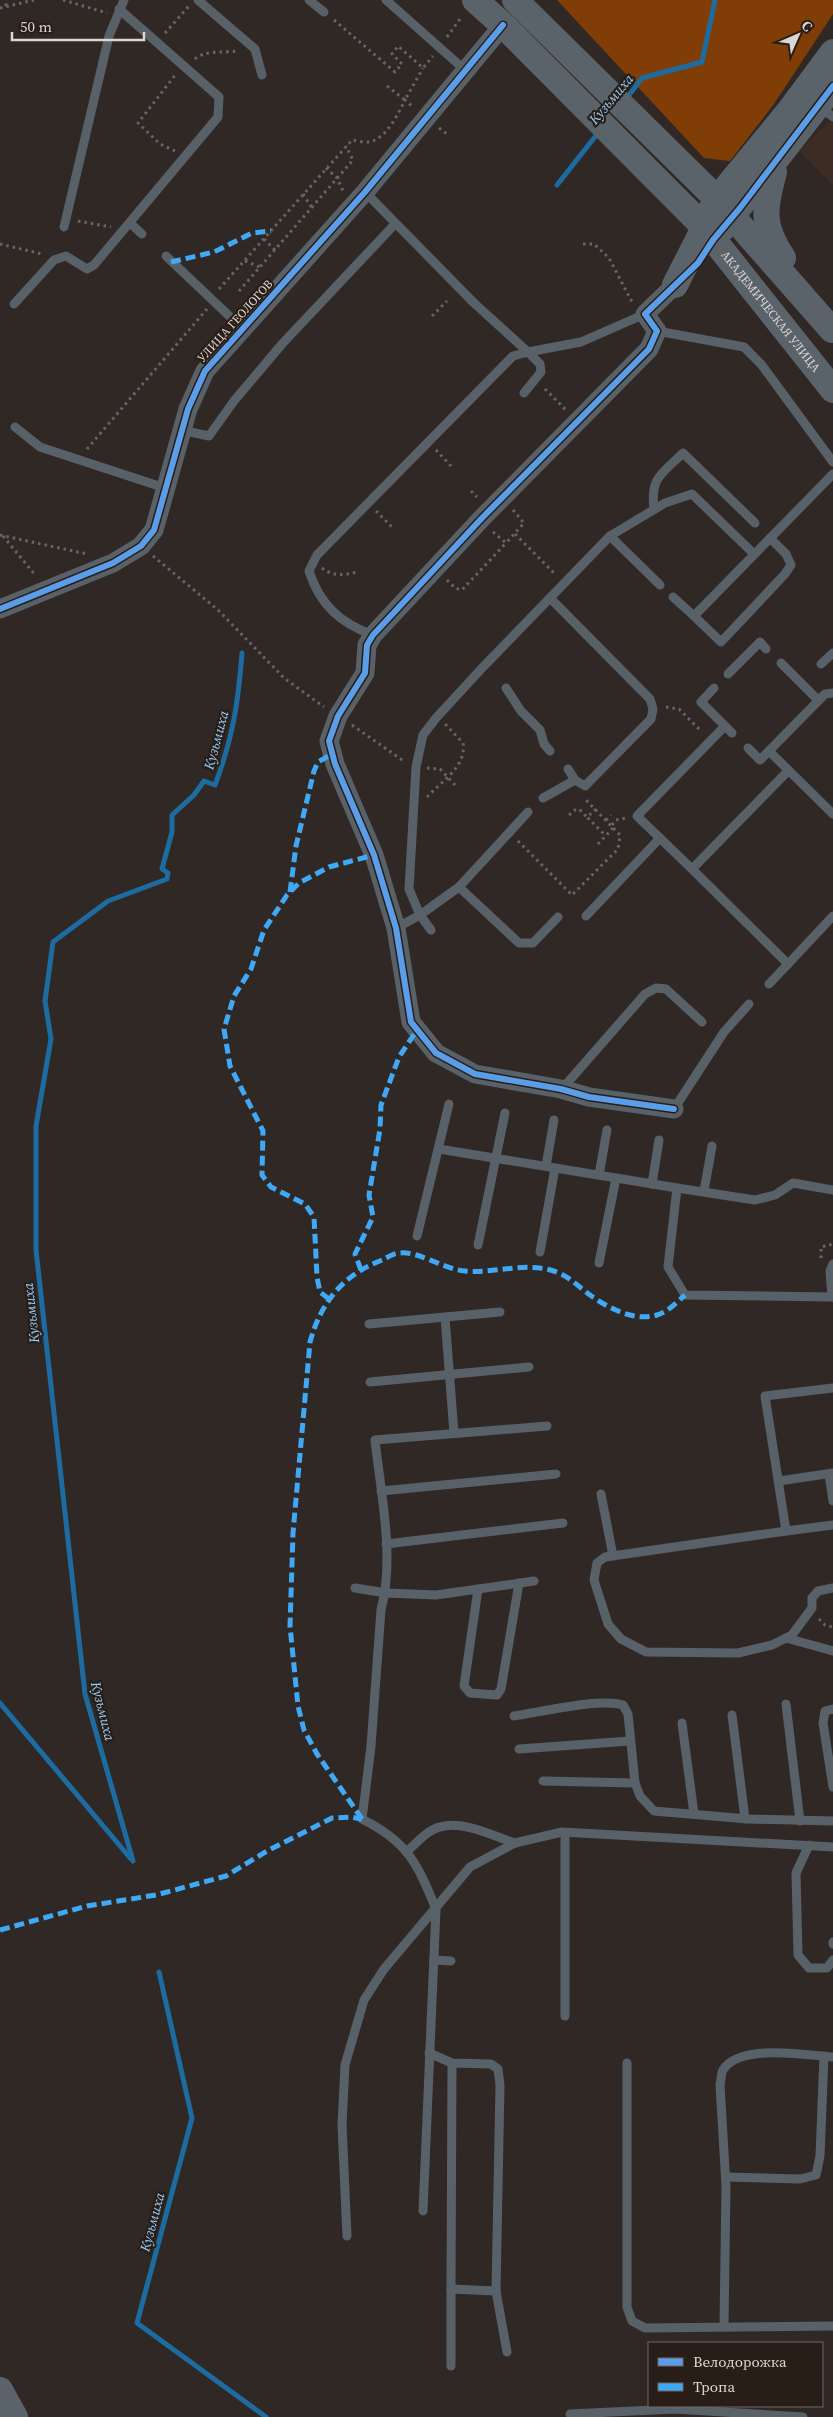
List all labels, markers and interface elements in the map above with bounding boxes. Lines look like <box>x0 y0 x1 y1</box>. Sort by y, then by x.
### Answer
scale bar <box>12 10 145 42</box>
north arrow <box>773 10 823 60</box>
text: 50 m <box>20 16 52 37</box>
text: С <box>797 16 818 36</box>
water label: Кузьмиха <box>583 69 638 129</box>
street label: АКАДЕМИЧЕСКАЯ УЛИЦА <box>717 247 824 376</box>
street label: УЛИЦА ГЕОЛОГОВ <box>194 276 277 366</box>
water label: Кузьмиха <box>198 708 234 773</box>
water label: Кузьмиха <box>18 1281 44 1345</box>
water label: Кузьмиха <box>86 1678 120 1743</box>
water label: Кузьмиха <box>134 2190 170 2255</box>
legend <box>648 2342 823 2407</box>
text: Велодорожка <box>693 2351 787 2372</box>
text: Тропа <box>693 2376 735 2397</box>

